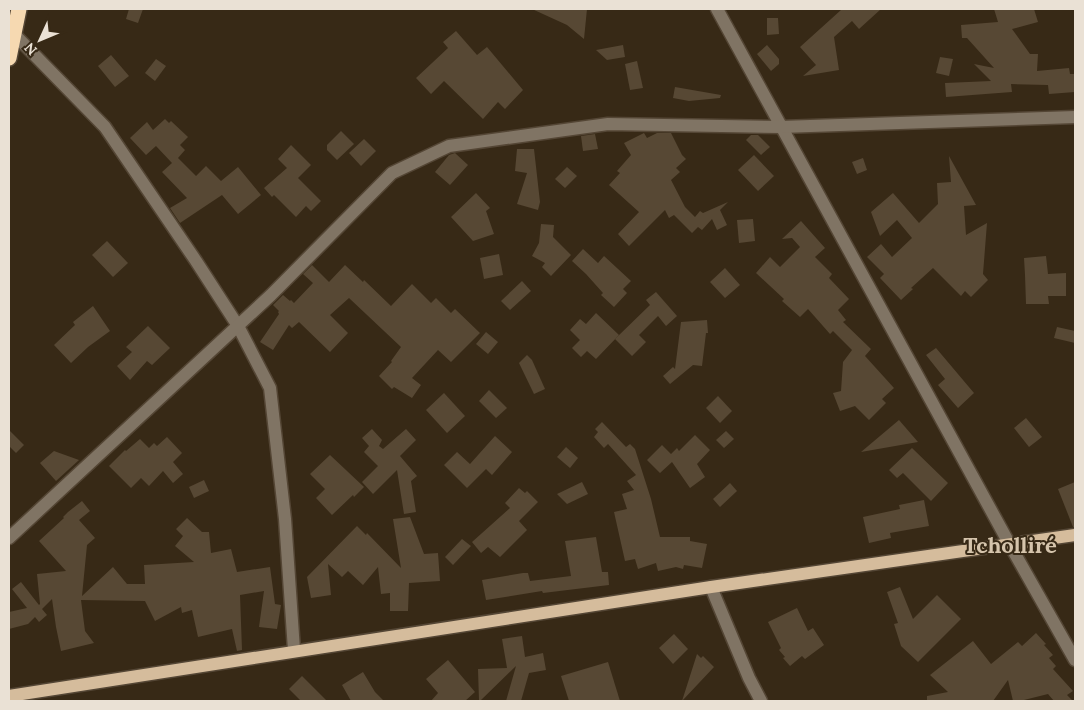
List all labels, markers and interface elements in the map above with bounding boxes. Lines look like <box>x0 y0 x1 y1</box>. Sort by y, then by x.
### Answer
north arrow <box>15 15 65 65</box>
text: N <box>20 39 41 59</box>
district label: Tcholliré <box>963 531 1057 559</box>

